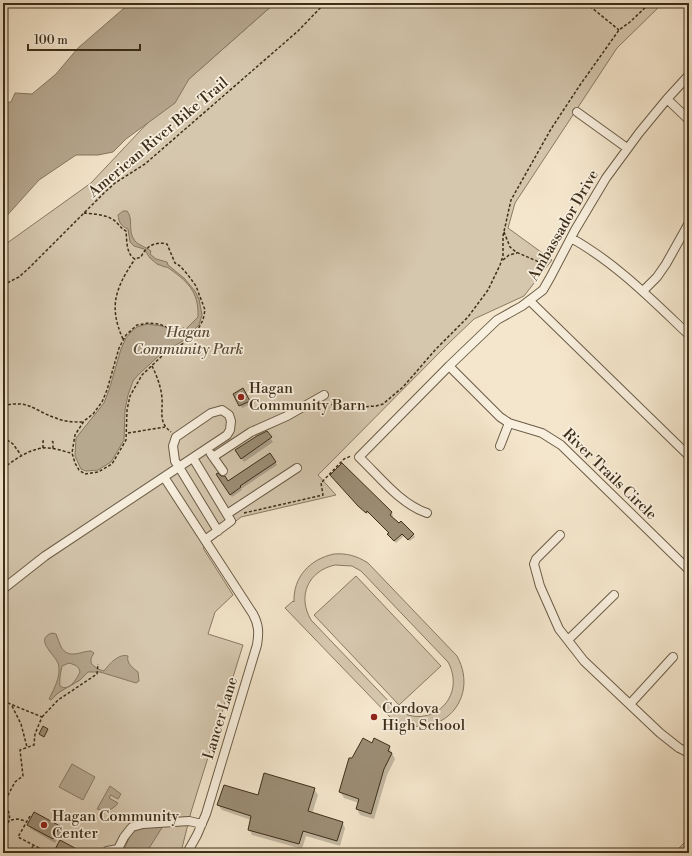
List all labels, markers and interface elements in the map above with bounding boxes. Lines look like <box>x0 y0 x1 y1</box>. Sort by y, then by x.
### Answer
scale bar <box>28 26 140 52</box>
text: 100 m <box>34 33 68 48</box>
street label: American River Bike Trail <box>84 73 233 202</box>
street label: Ambassador Drive <box>523 166 603 285</box>
park label: Hagan Community Park <box>133 323 244 359</box>
place label: Hagan Community Barn <box>249 379 366 415</box>
marker: Hagan Community Barn <box>236 392 246 402</box>
street label: River Trails Circle <box>559 425 661 524</box>
street label: Lancer Lane <box>199 675 242 762</box>
place label: Cordova High School <box>382 699 466 735</box>
marker: Cordova High School <box>369 712 379 722</box>
place label: Hagan Community Center <box>52 807 180 843</box>
marker: Hagan Community Center <box>39 820 49 830</box>

